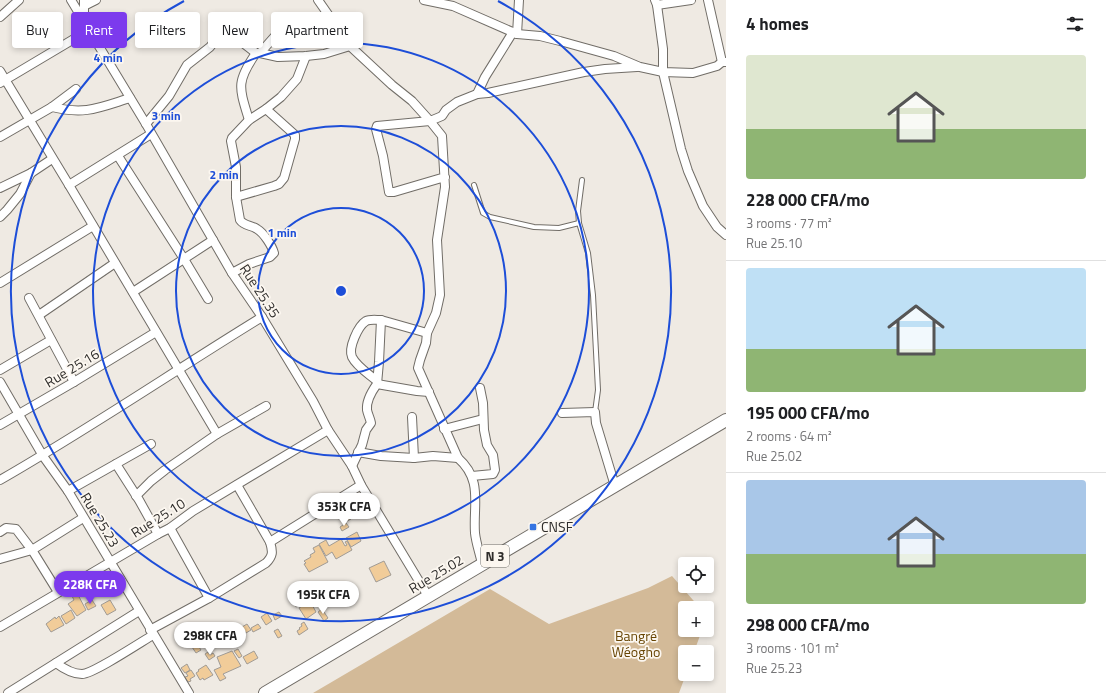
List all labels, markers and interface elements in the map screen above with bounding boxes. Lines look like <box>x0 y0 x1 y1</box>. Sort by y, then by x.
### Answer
text: 4 homes <box>746 11 809 37</box>
chip: Buy <box>12 12 63 48</box>
chip: Rent <box>71 12 127 48</box>
chip: Filters <box>135 12 200 48</box>
chip: New <box>208 12 263 48</box>
chip: Apartment <box>271 12 363 48</box>
icon: filters <box>1064 13 1086 35</box>
text: 4 min <box>93 48 123 67</box>
icon: home <box>880 81 952 153</box>
text: 3 min <box>151 106 181 125</box>
text: 2 min <box>209 165 239 184</box>
text: 228 000 CFA/mo <box>746 187 870 213</box>
text: 3 rooms · 77 m² <box>746 213 832 233</box>
text: 1 min <box>267 223 297 242</box>
text: Rue 25.10 <box>746 233 802 253</box>
street label: Rue 25.35 <box>235 260 286 322</box>
centre of rings <box>334 284 348 298</box>
icon: home <box>880 294 952 366</box>
street label: Rue 25.16 <box>40 343 103 392</box>
text: 195 000 CFA/mo <box>746 400 870 426</box>
text: 2 rooms · 64 m² <box>746 426 832 446</box>
text: Rue 25.02 <box>746 446 802 466</box>
street label: Rue 25.23 <box>76 488 125 551</box>
street label: Rue 25.10 <box>126 493 189 543</box>
pin: 353K CFA <box>303 493 385 527</box>
text: 353K CFA <box>317 496 371 516</box>
icon: home <box>880 506 952 578</box>
place label: CNSF <box>541 516 573 537</box>
marker: CNSF <box>528 522 538 532</box>
road number: N 3 <box>481 545 509 567</box>
street label: Rue 25.02 <box>404 549 467 598</box>
map controls <box>678 557 714 681</box>
button: locate <box>678 557 714 593</box>
pin: 228K CFA <box>49 571 131 605</box>
text: 228K CFA <box>63 574 117 594</box>
pin: 195K CFA <box>282 581 364 615</box>
text: 195K CFA <box>296 584 350 604</box>
button: + <box>678 601 714 637</box>
text: 298 000 CFA/mo <box>746 612 870 638</box>
pin: 298K CFA <box>169 622 251 656</box>
text: 298K CFA <box>183 625 237 645</box>
park label: Bangré Wéogho <box>612 625 660 662</box>
text: 3 rooms · 101 m² <box>746 638 839 658</box>
button: − <box>678 645 714 681</box>
text: Rue 25.23 <box>746 658 802 678</box>

